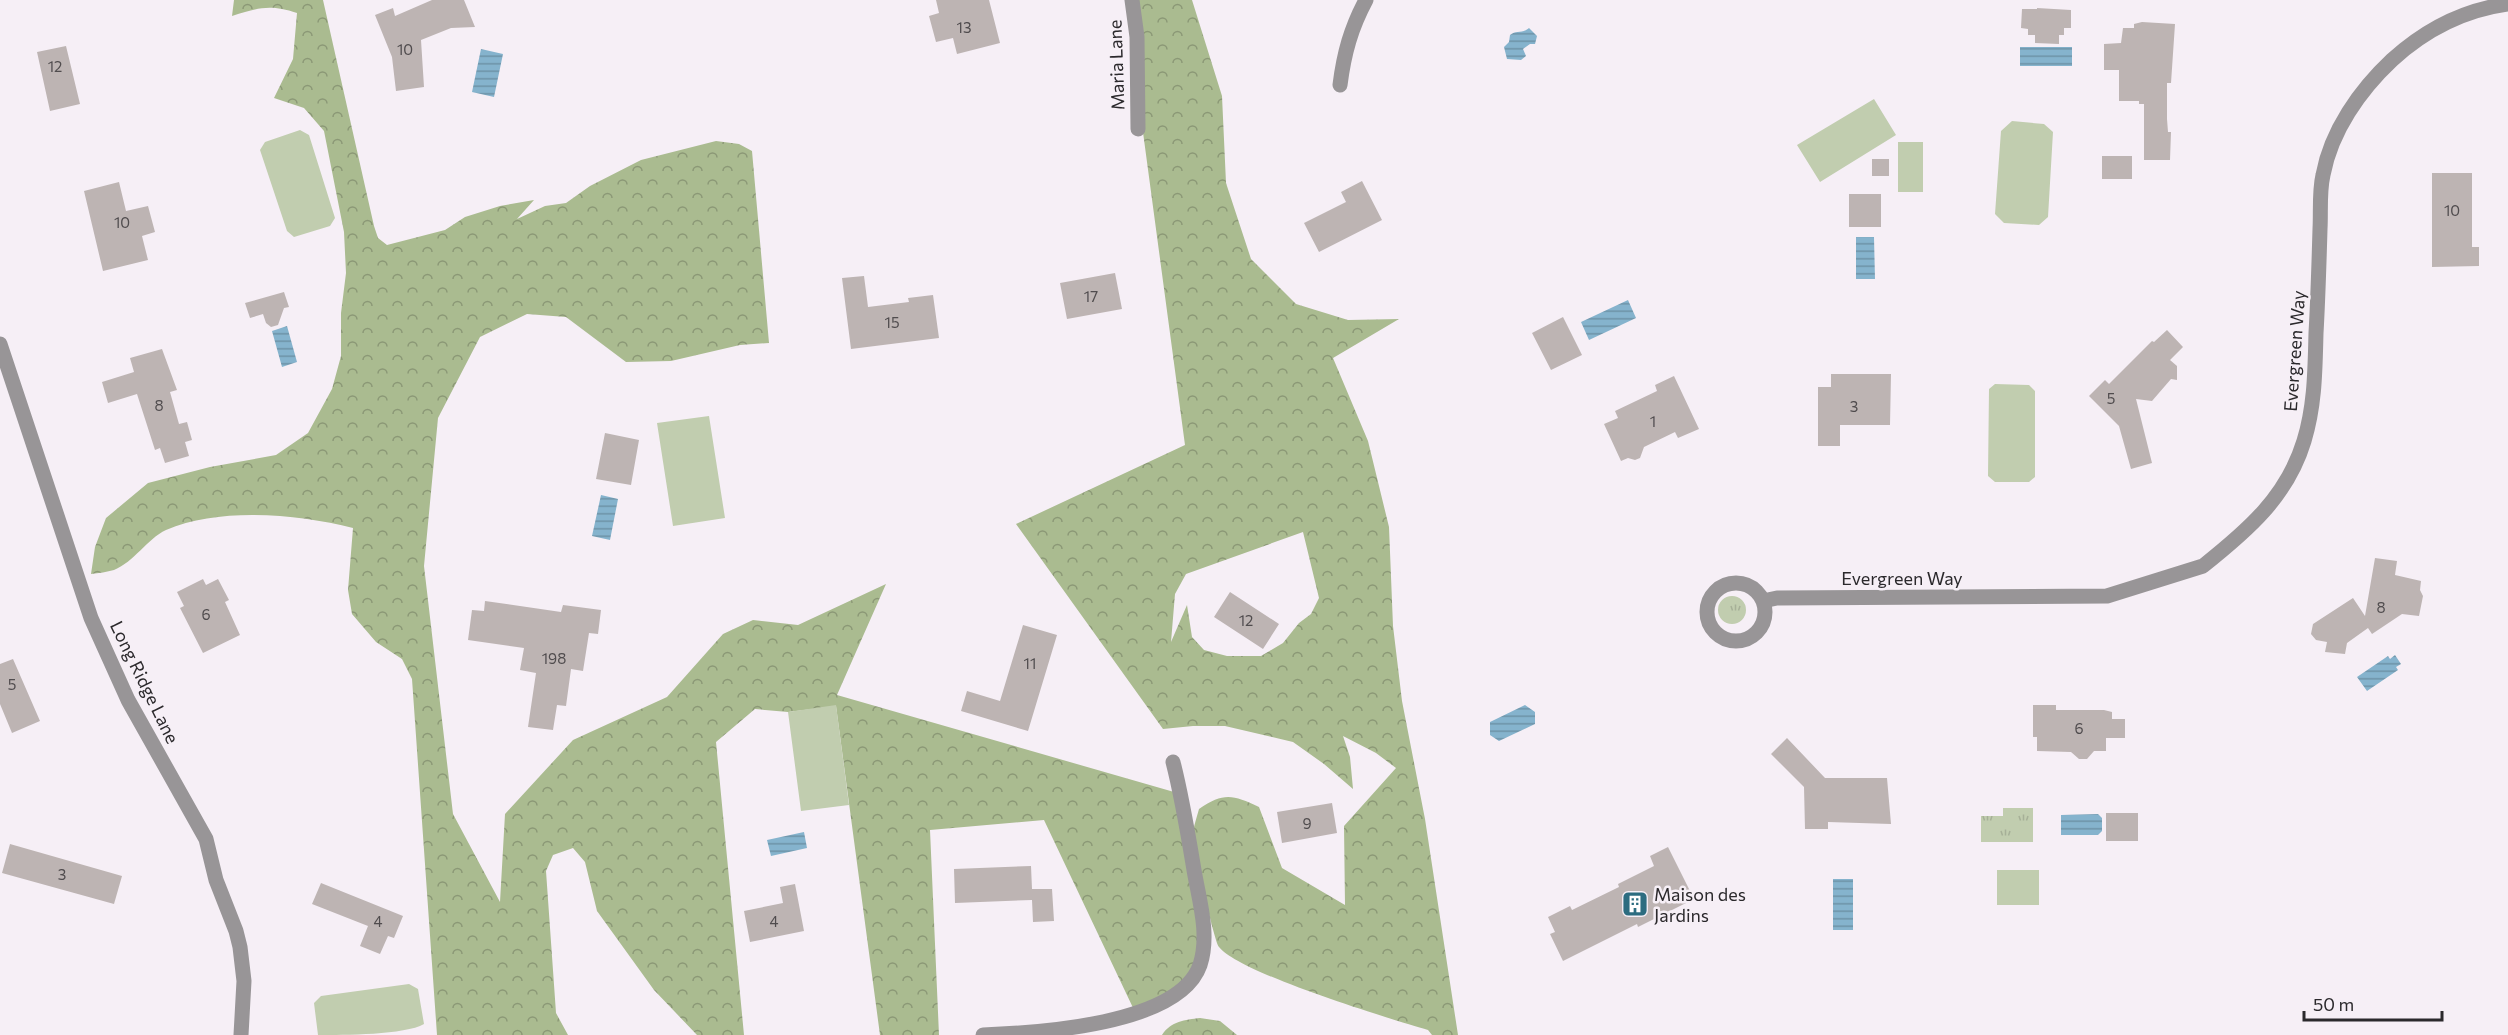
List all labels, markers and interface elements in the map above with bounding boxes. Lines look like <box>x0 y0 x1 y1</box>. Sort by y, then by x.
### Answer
house number: 13 <box>957 18 971 36</box>
street label: Maria Lane <box>1103 19 1129 111</box>
house number: 10 <box>397 40 413 58</box>
house number: 12 <box>48 57 62 75</box>
house number: 10 <box>2444 201 2460 219</box>
house number: 10 <box>114 213 130 231</box>
house number: 17 <box>1084 287 1098 305</box>
street label: Evergreen Way <box>2279 290 2309 412</box>
house number: 15 <box>884 313 900 331</box>
house number: 5 <box>2107 389 2115 407</box>
house number: 8 <box>154 396 164 414</box>
house number: 3 <box>1850 397 1858 415</box>
house number: 1 <box>1650 412 1656 430</box>
street label: Evergreen Way <box>1841 567 1963 589</box>
house number: 8 <box>2376 598 2386 616</box>
house number: 6 <box>201 605 211 623</box>
house number: 12 <box>1239 611 1253 629</box>
street label: Long Ridge Lane <box>106 617 184 747</box>
house number: 198 <box>542 649 566 667</box>
house number: 11 <box>1024 654 1036 672</box>
house number: 5 <box>8 675 16 693</box>
house number: 6 <box>2074 719 2084 737</box>
house number: 9 <box>1302 814 1312 832</box>
house number: 3 <box>58 865 66 883</box>
place label: Maison des Jardins <box>1654 883 1746 926</box>
building icon: Maison des Jardins <box>1620 889 1650 919</box>
house number: 4 <box>374 912 383 930</box>
house number: 4 <box>770 912 779 930</box>
scale bar <box>2304 984 2442 1022</box>
text: 50 m <box>2313 993 2354 1015</box>

